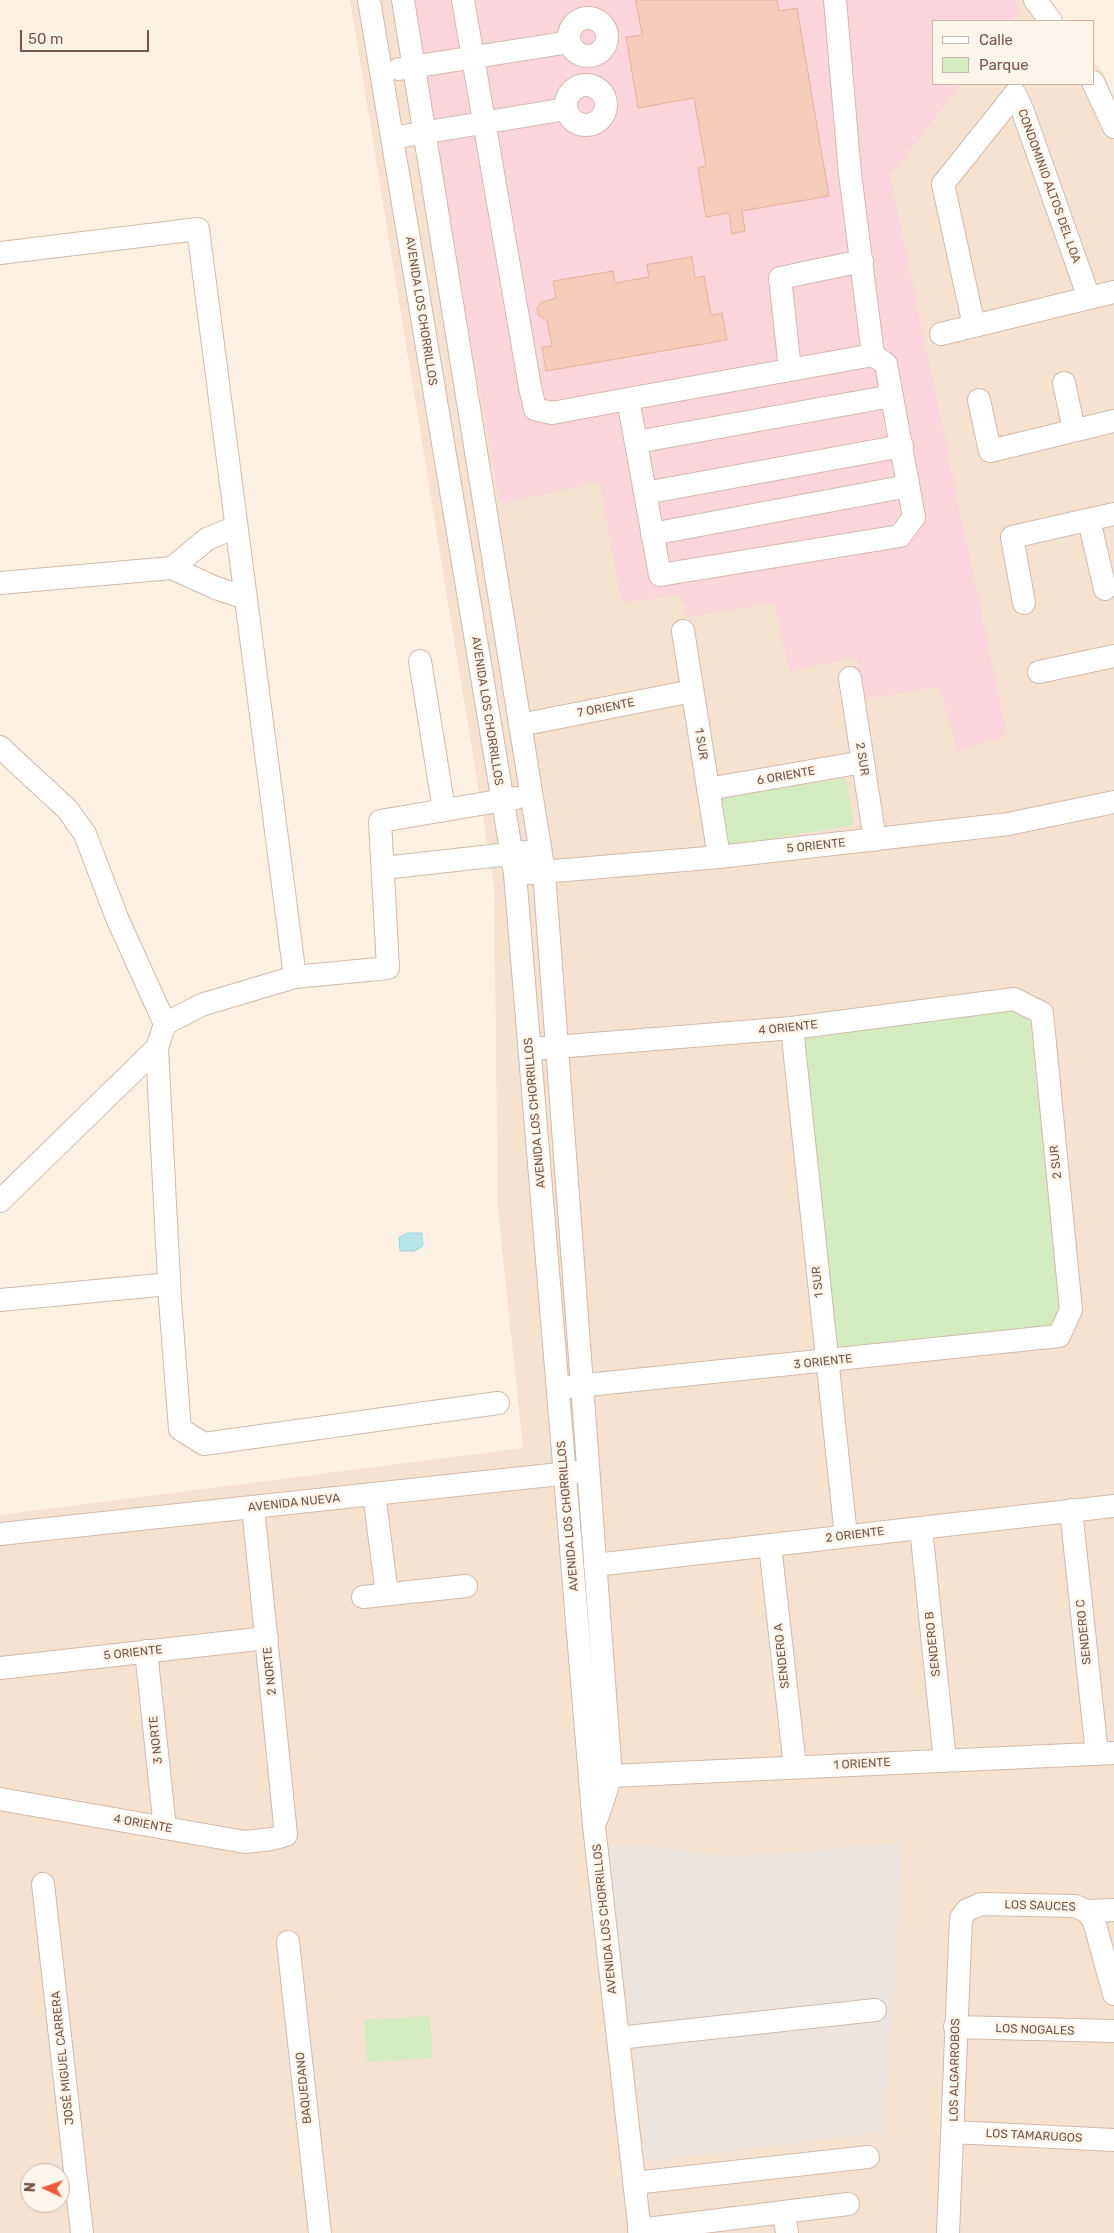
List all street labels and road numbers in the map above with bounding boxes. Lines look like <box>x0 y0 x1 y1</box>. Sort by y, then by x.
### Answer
street label: CONDOMINIO ALTOS DEL LOA <box>1014 107 1084 265</box>
street label: AVENIDA LOS CHORRILLOS <box>402 235 440 387</box>
street label: AVENIDA LOS CHORRILLOS <box>468 635 506 787</box>
street label: 7 ORIENTE <box>576 695 636 721</box>
street label: 1 SUR <box>691 727 711 761</box>
street label: 2 SUR <box>852 741 872 777</box>
street label: 6 ORIENTE <box>756 764 816 788</box>
street label: 5 ORIENTE <box>786 836 846 856</box>
street label: 4 ORIENTE <box>758 1018 818 1038</box>
street label: AVENIDA LOS CHORRILLOS <box>521 1037 549 1189</box>
street label: 2 SUR <box>1047 1144 1065 1180</box>
street label: 1 SUR <box>809 1265 827 1299</box>
street label: 3 ORIENTE <box>793 1352 853 1372</box>
street label: AVENIDA LOS CHORRILLOS <box>554 1440 582 1592</box>
street label: AVENIDA NUEVA <box>247 1491 341 1515</box>
street label: 2 ORIENTE <box>825 1524 885 1546</box>
street label: SENDERO C <box>1073 1599 1095 1665</box>
street label: SENDERO B <box>922 1611 944 1677</box>
street label: SENDERO A <box>771 1623 793 1689</box>
street label: 5 ORIENTE <box>103 1643 163 1663</box>
street label: 2 NORTE <box>260 1646 280 1696</box>
street label: 3 NORTE <box>146 1715 166 1765</box>
street label: 1 ORIENTE <box>833 1755 891 1773</box>
street label: 4 ORIENTE <box>112 1812 174 1836</box>
street label: AVENIDA LOS CHORRILLOS <box>590 1843 620 1995</box>
street label: LOS SAUCES <box>1004 1898 1076 1914</box>
street label: JOSÉ MIGUEL CARRERA <box>49 1990 77 2126</box>
street label: LOS ALGARROBOS <box>947 2018 963 2122</box>
street label: LOS NOGALES <box>995 2021 1075 2039</box>
street label: BAQUEDANO <box>293 2051 315 2125</box>
street label: LOS TAMARUGOS <box>985 2126 1083 2146</box>

